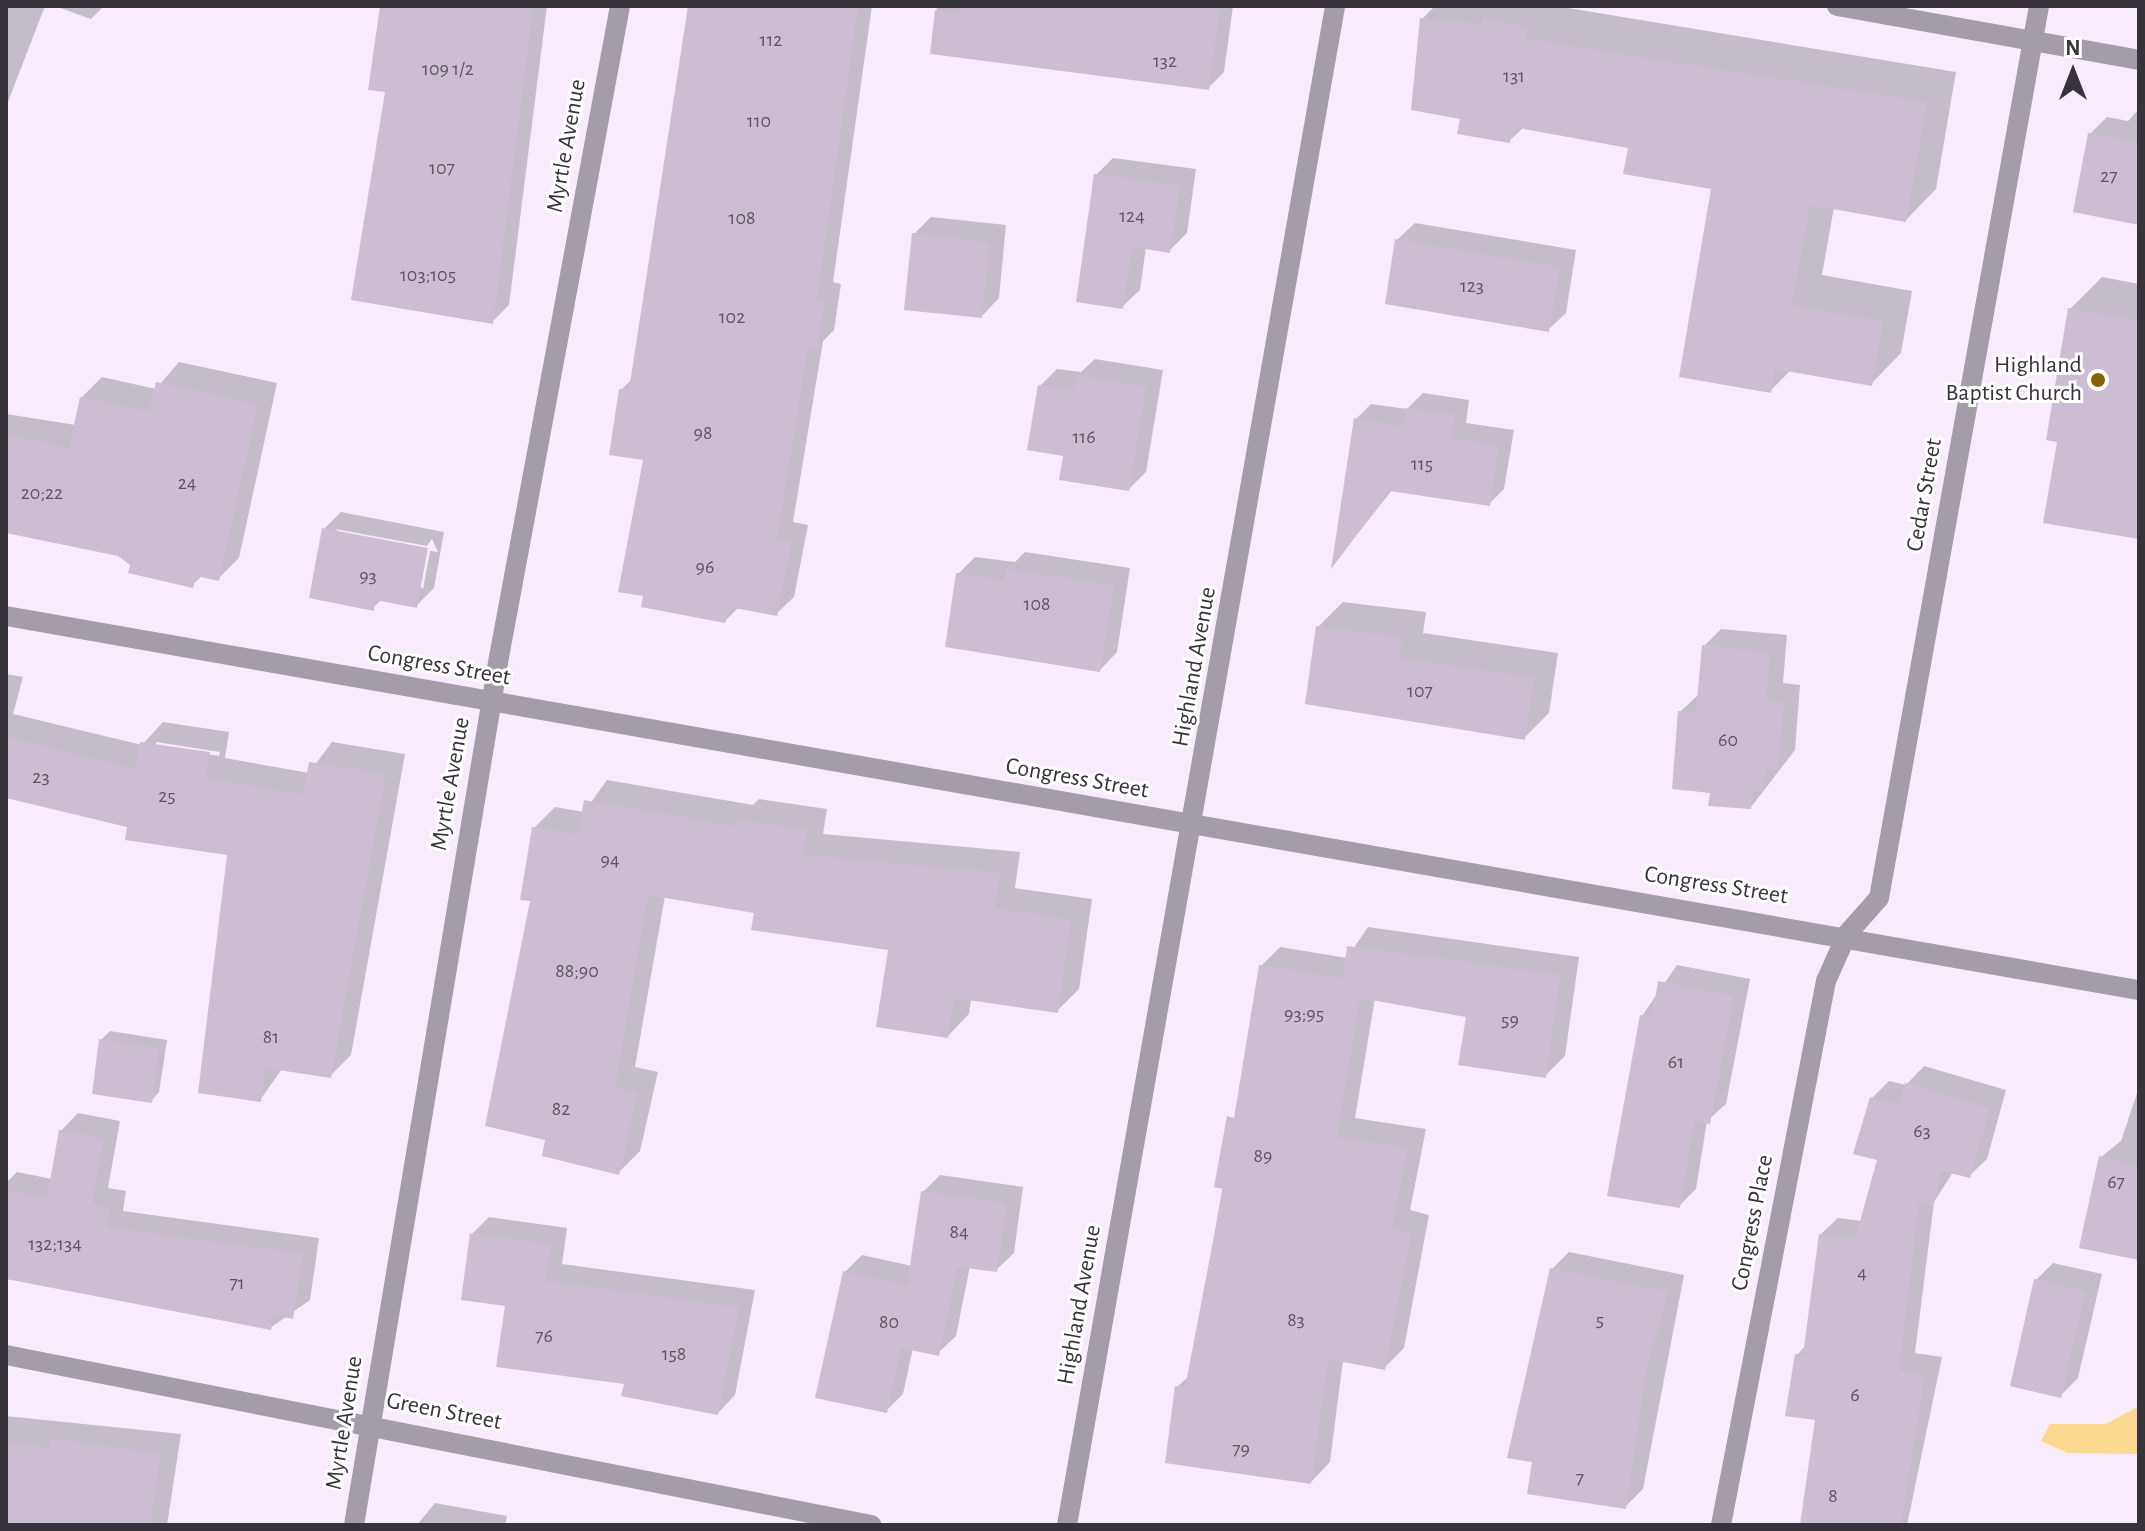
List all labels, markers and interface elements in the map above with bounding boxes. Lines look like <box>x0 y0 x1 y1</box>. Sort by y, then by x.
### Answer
house number: 112 <box>760 28 782 52</box>
north arrow <box>2033 32 2113 112</box>
text: N <box>2065 37 2081 59</box>
house number: 132 <box>1153 49 1177 73</box>
house number: 109 1/2 <box>422 57 474 81</box>
house number: 131 <box>1503 64 1525 88</box>
street label: Myrtle Avenue <box>541 77 593 215</box>
house number: 110 <box>747 109 771 133</box>
house number: 107 <box>429 156 455 180</box>
house number: 27 <box>2100 164 2118 188</box>
house number: 124 <box>1119 204 1145 228</box>
house number: 108 <box>729 206 755 230</box>
house number: 103;105 <box>400 263 456 287</box>
house number: 123 <box>1460 274 1484 298</box>
house number: 102 <box>719 305 745 329</box>
place label: Highland Baptist Church <box>1945 352 2082 408</box>
marker: Highland Baptist Church <box>2089 371 2107 389</box>
house number: 98 <box>694 421 712 445</box>
house number: 116 <box>1072 425 1096 449</box>
street label: Cedar Street <box>1901 436 1949 554</box>
house number: 115 <box>1411 452 1433 476</box>
house number: 24 <box>178 471 196 495</box>
house number: 20;22 <box>21 481 63 505</box>
house number: 96 <box>696 555 714 579</box>
house number: 93 <box>359 564 377 588</box>
street label: Highland Avenue <box>1167 585 1223 749</box>
house number: 108 <box>1024 592 1050 616</box>
street label: Congress Street <box>365 639 513 693</box>
house number: 107 <box>1407 679 1433 703</box>
street label: Myrtle Avenue <box>425 715 477 853</box>
house number: 60 <box>1718 728 1738 752</box>
street label: Congress Street <box>1003 752 1151 806</box>
house number: 23 <box>32 765 50 789</box>
house number: 25 <box>158 784 176 808</box>
house number: 94 <box>600 848 620 872</box>
street label: Congress Street <box>1642 860 1790 912</box>
house number: 88;90 <box>555 959 599 983</box>
house number: 93;95 <box>1284 1002 1324 1026</box>
house number: 59 <box>1501 1008 1519 1032</box>
house number: 81 <box>263 1025 279 1049</box>
house number: 61 <box>1668 1050 1684 1074</box>
house number: 82 <box>552 1097 570 1121</box>
house number: 63 <box>1913 1119 1931 1143</box>
house number: 89 <box>1254 1144 1272 1168</box>
street label: Congress Place <box>1726 1153 1780 1293</box>
house number: 67 <box>2107 1170 2125 1194</box>
house number: 84 <box>949 1220 969 1244</box>
street label: Highland Avenue <box>1052 1223 1108 1387</box>
house number: 132;134 <box>28 1232 82 1256</box>
house number: 4 <box>1857 1261 1867 1285</box>
house number: 71 <box>229 1271 245 1295</box>
house number: 83 <box>1287 1308 1305 1332</box>
house number: 5 <box>1596 1308 1604 1332</box>
house number: 80 <box>879 1310 899 1334</box>
house number: 76 <box>535 1324 553 1348</box>
house number: 158 <box>662 1342 686 1366</box>
street label: Myrtle Avenue <box>320 1354 370 1492</box>
house number: 6 <box>1850 1383 1860 1407</box>
street label: Green Street <box>384 1387 504 1437</box>
house number: 79 <box>1232 1437 1250 1461</box>
house number: 7 <box>1576 1466 1584 1490</box>
house number: 8 <box>1828 1484 1838 1508</box>

